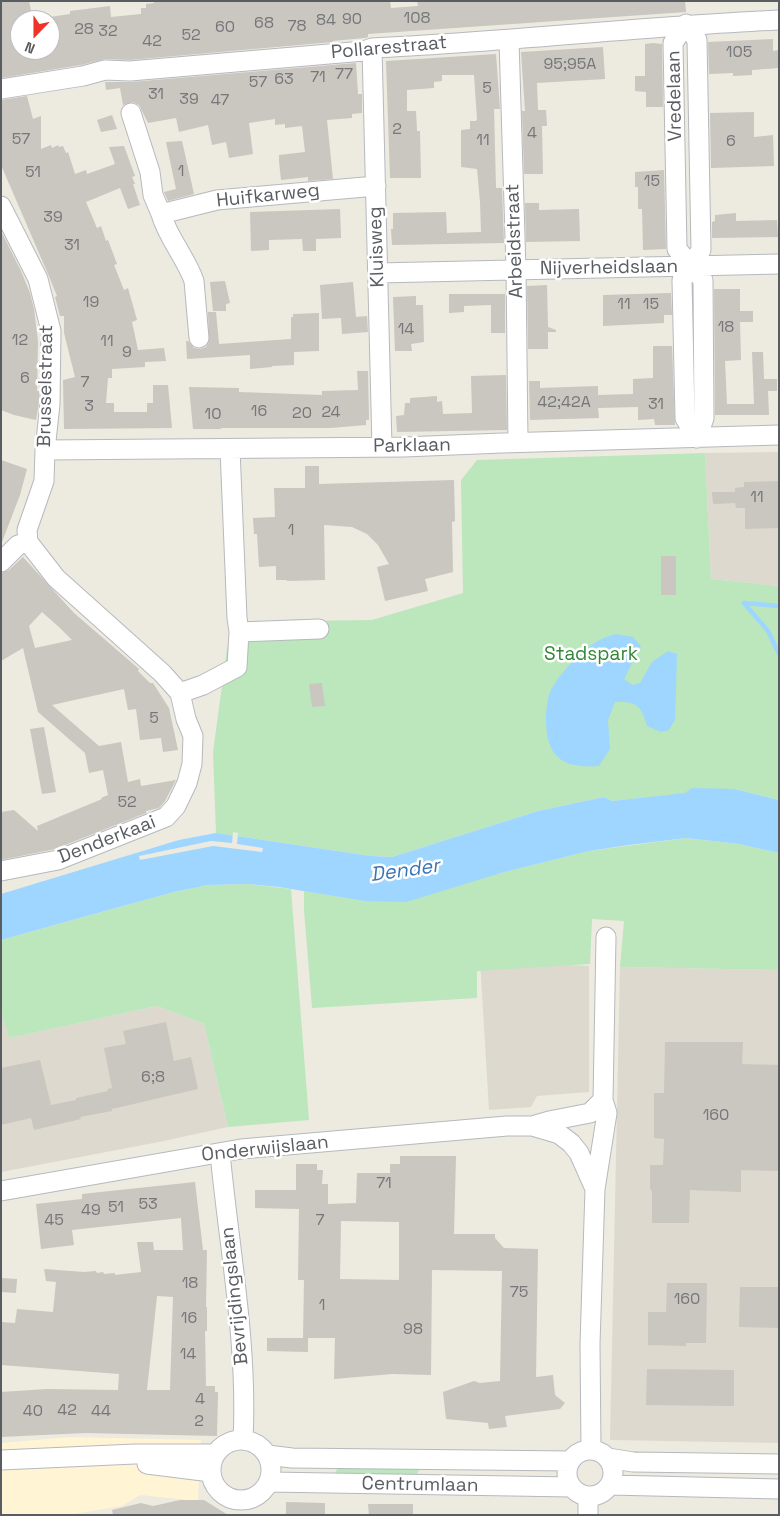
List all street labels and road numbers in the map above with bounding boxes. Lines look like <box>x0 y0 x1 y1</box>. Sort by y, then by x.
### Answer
street label: Pollarestraat <box>330 32 448 64</box>
street label: Vredelaan <box>663 50 687 142</box>
street label: Huifkarweg <box>215 179 321 213</box>
street label: Arbeidstraat <box>502 183 528 299</box>
street label: Kluisweg <box>364 206 390 288</box>
street label: Nijverheidslaan <box>540 255 678 281</box>
street label: Brusselstraat <box>34 324 58 448</box>
street label: Parklaan <box>373 434 451 458</box>
street label: Denderkaai <box>55 811 159 869</box>
street label: Onderwijslaan <box>200 1131 330 1167</box>
street label: Bevrijdingslaan <box>216 1226 254 1366</box>
street label: Centrumlaan <box>361 1473 479 1497</box>

